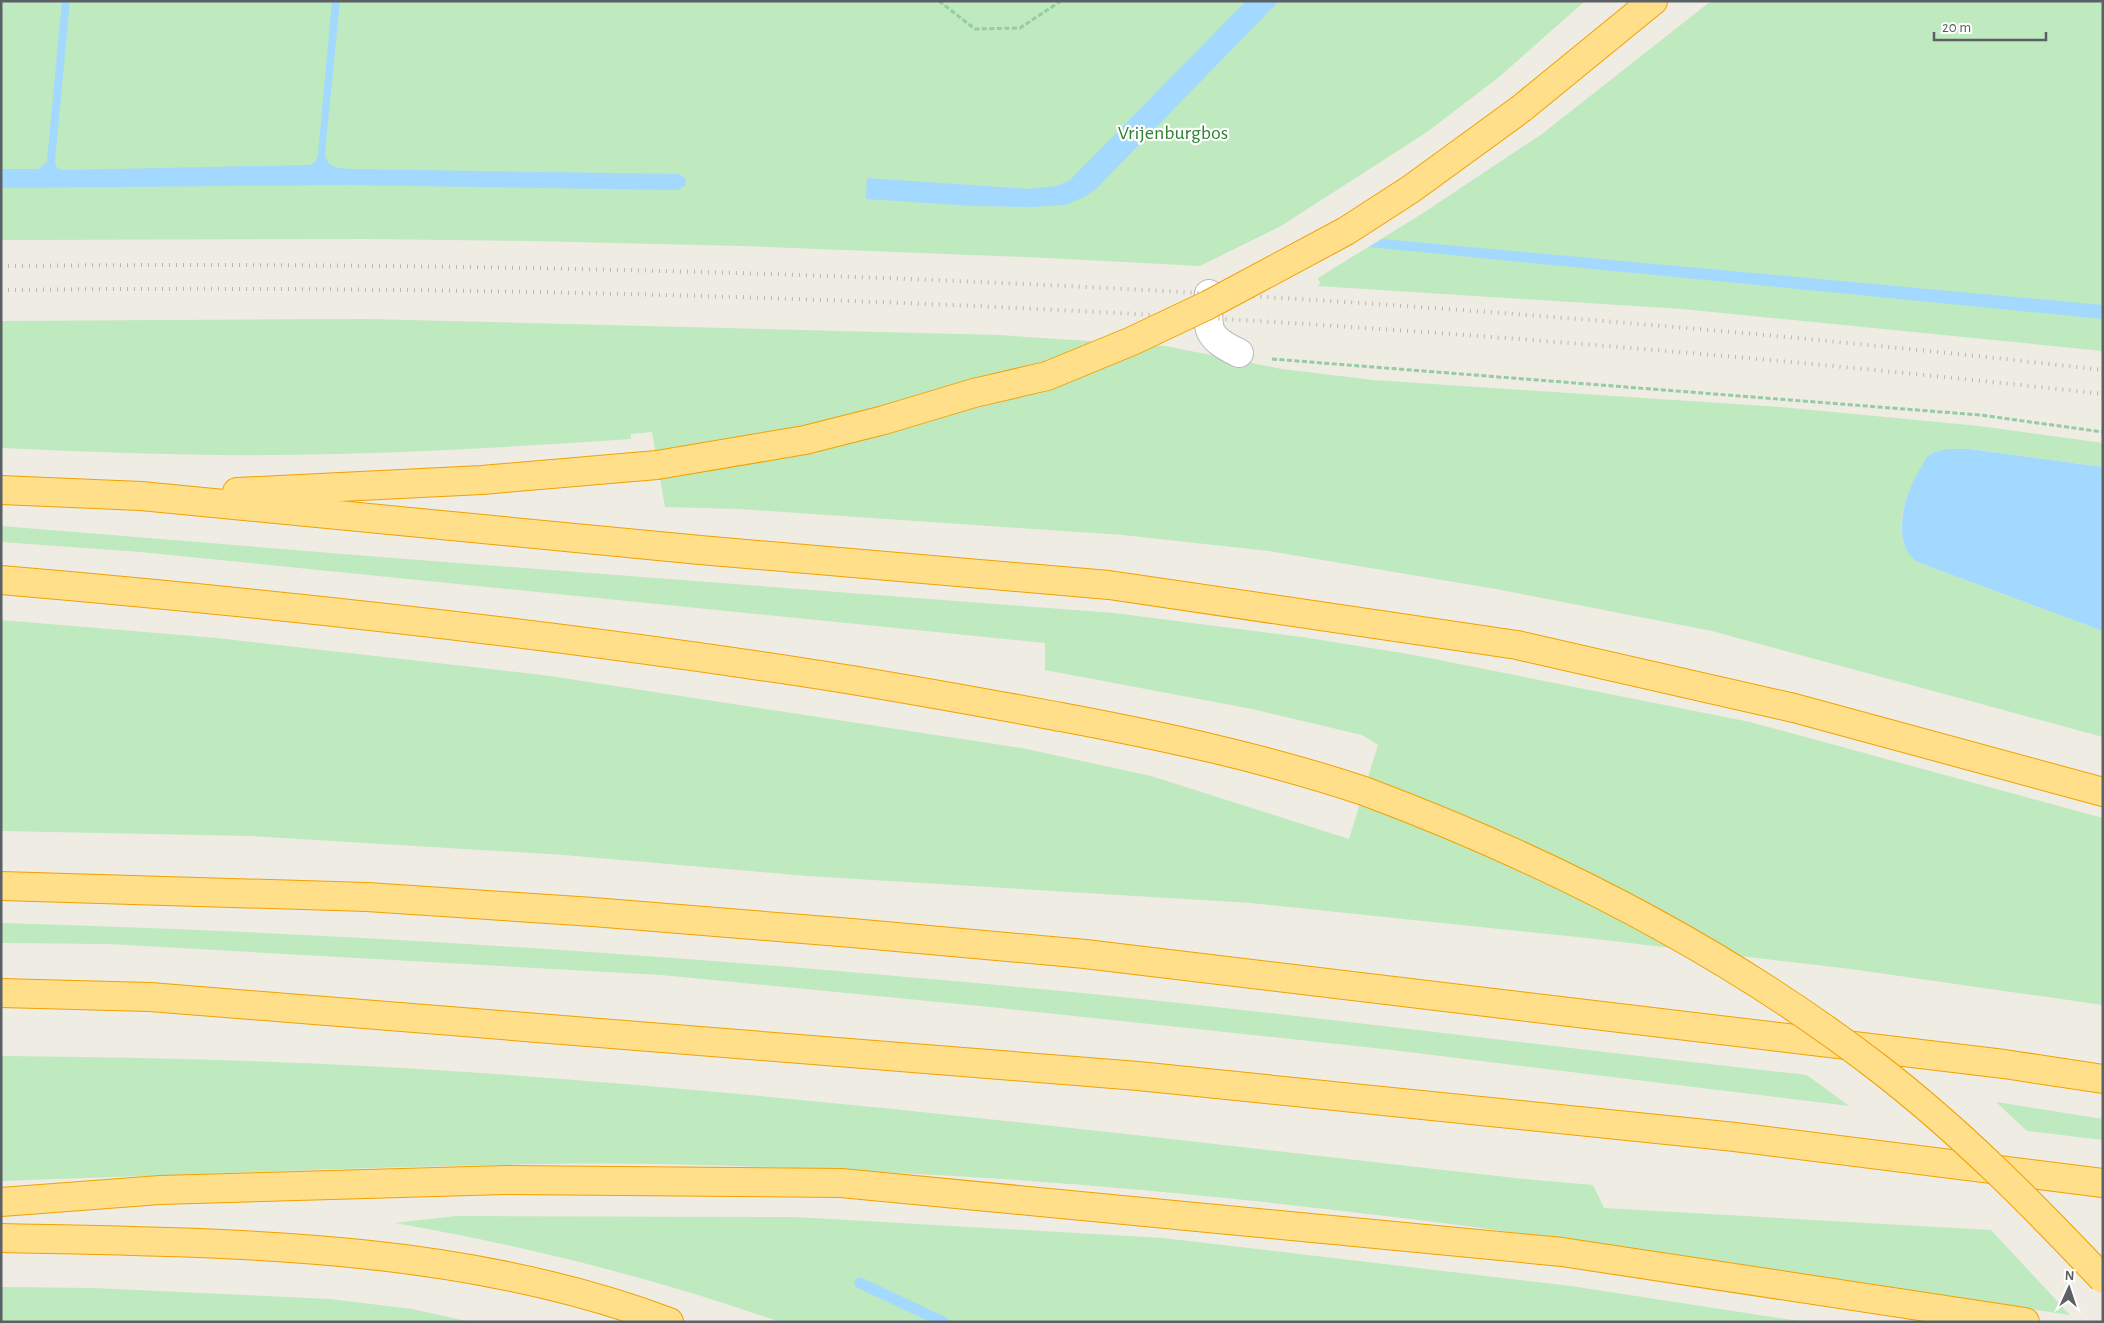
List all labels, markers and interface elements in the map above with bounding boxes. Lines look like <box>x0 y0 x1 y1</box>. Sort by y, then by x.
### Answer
scale bar <box>1934 10 2046 42</box>
text: 20 m <box>1942 20 1971 35</box>
park label: Vrijenburgbos <box>1118 123 1228 143</box>
north arrow <box>2044 1263 2094 1313</box>
text: N <box>2064 1269 2075 1283</box>

